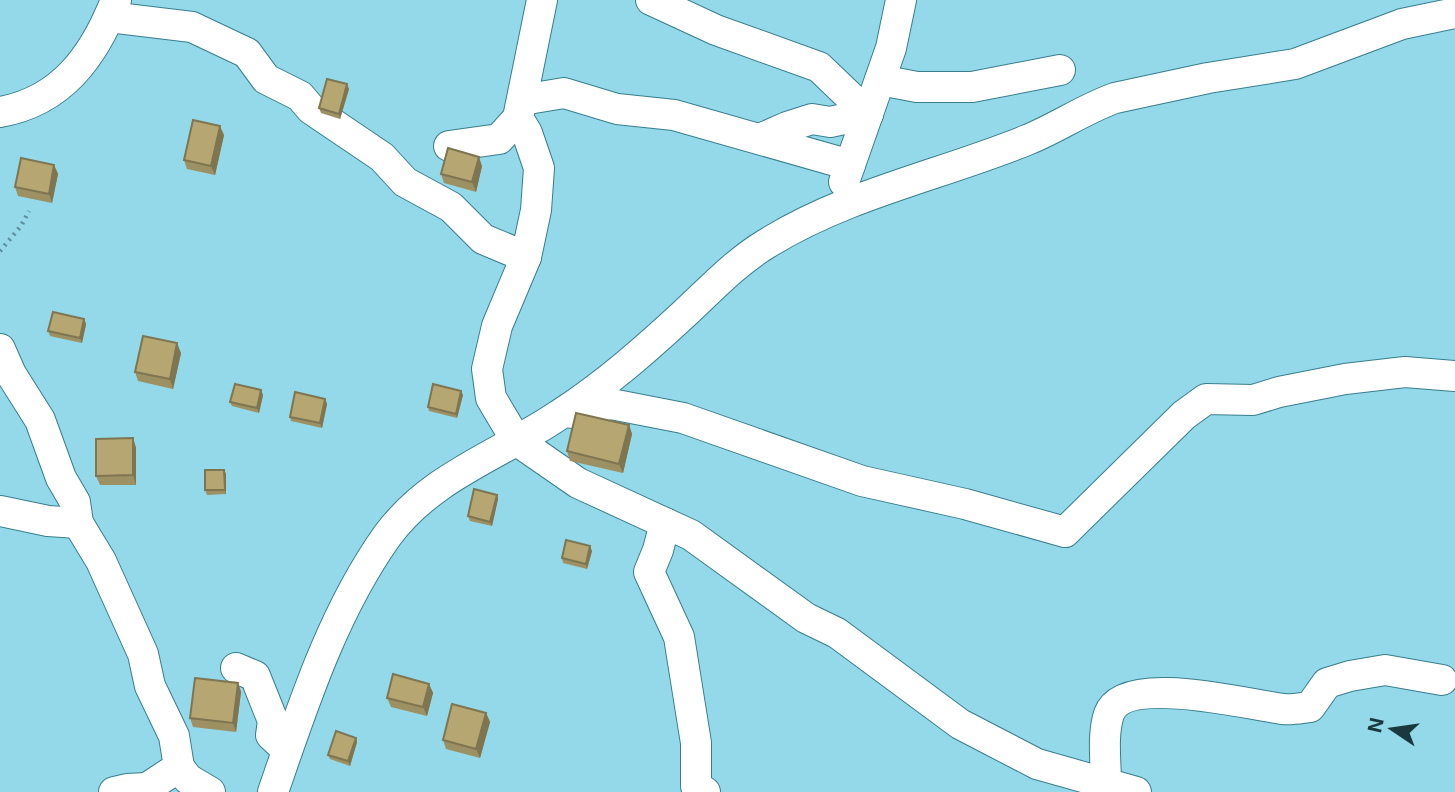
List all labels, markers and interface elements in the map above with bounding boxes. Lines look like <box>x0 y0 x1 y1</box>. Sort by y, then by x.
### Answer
north arrow <box>1357 694 1427 764</box>
text: N <box>1363 716 1389 735</box>

